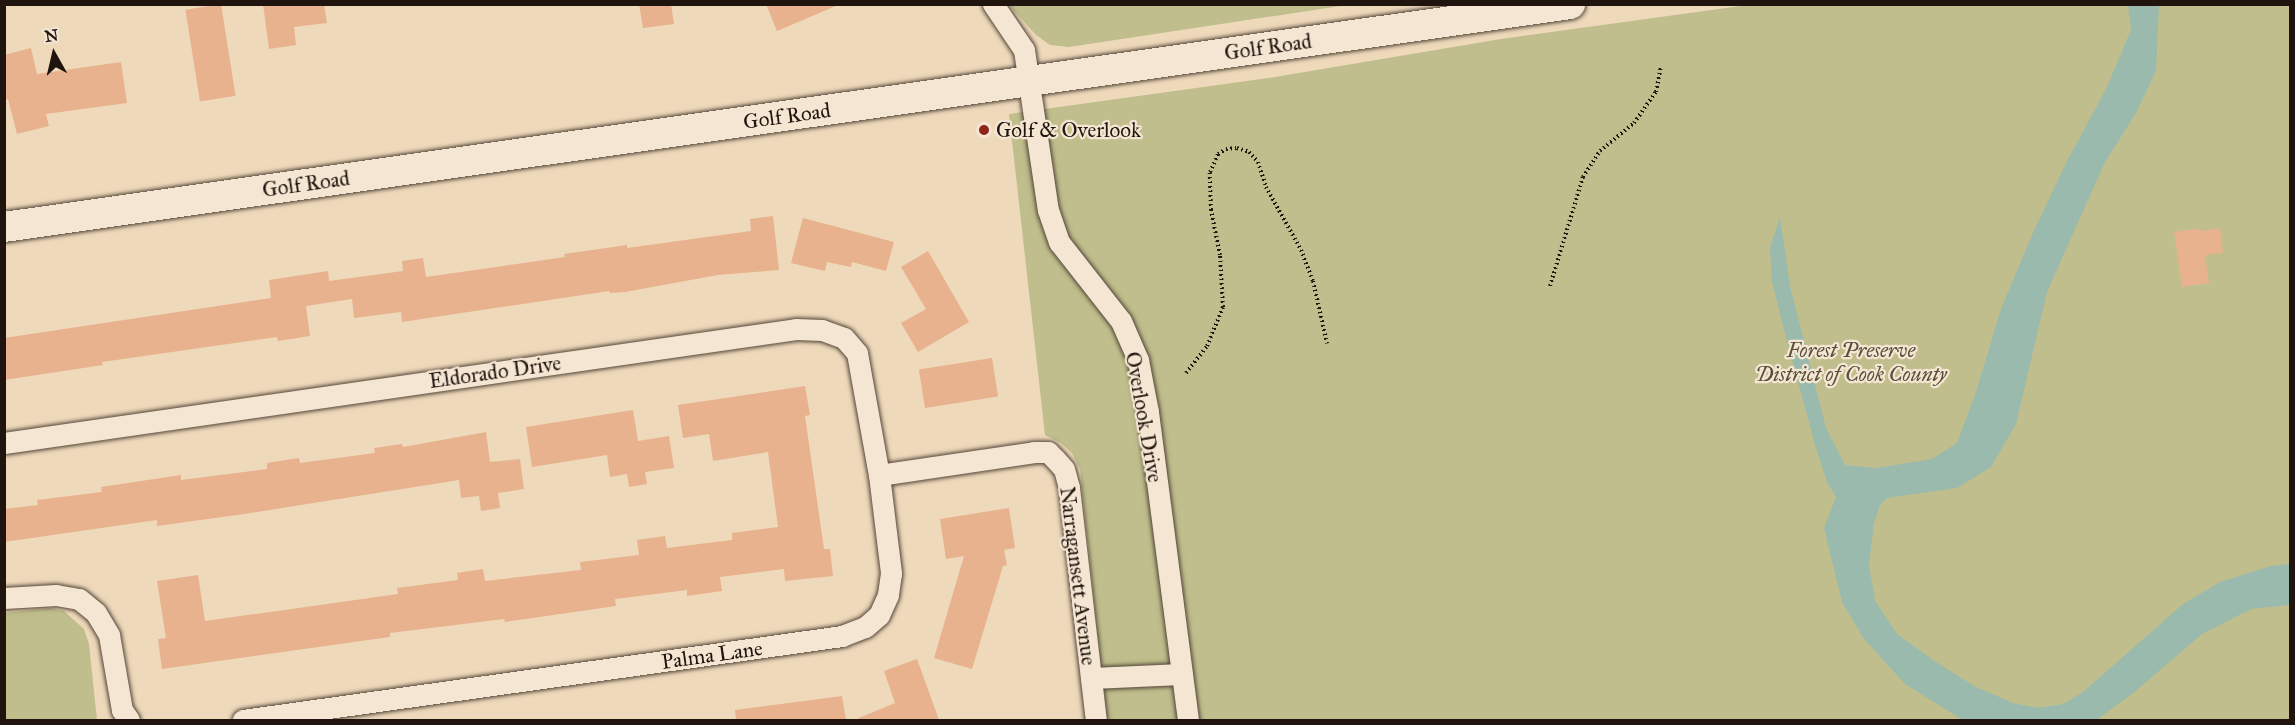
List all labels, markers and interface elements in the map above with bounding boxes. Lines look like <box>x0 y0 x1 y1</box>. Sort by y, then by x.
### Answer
north arrow <box>24 24 84 84</box>
text: N <box>43 25 59 46</box>
street label: Golf Road <box>1223 28 1313 66</box>
street label: Golf Road <box>742 97 832 135</box>
place label: Golf & Overlook <box>996 117 1141 143</box>
marker: Golf & Overlook <box>977 123 991 137</box>
street label: Golf Road <box>261 165 351 203</box>
park label: Forest Preserve District of Cook County <box>1755 337 1947 387</box>
street label: Eldorado Drive <box>427 350 563 394</box>
street label: Overlook Drive <box>1120 350 1168 484</box>
street label: Narragansett Avenue <box>1055 485 1101 667</box>
street label: Palma Lane <box>660 635 764 675</box>

